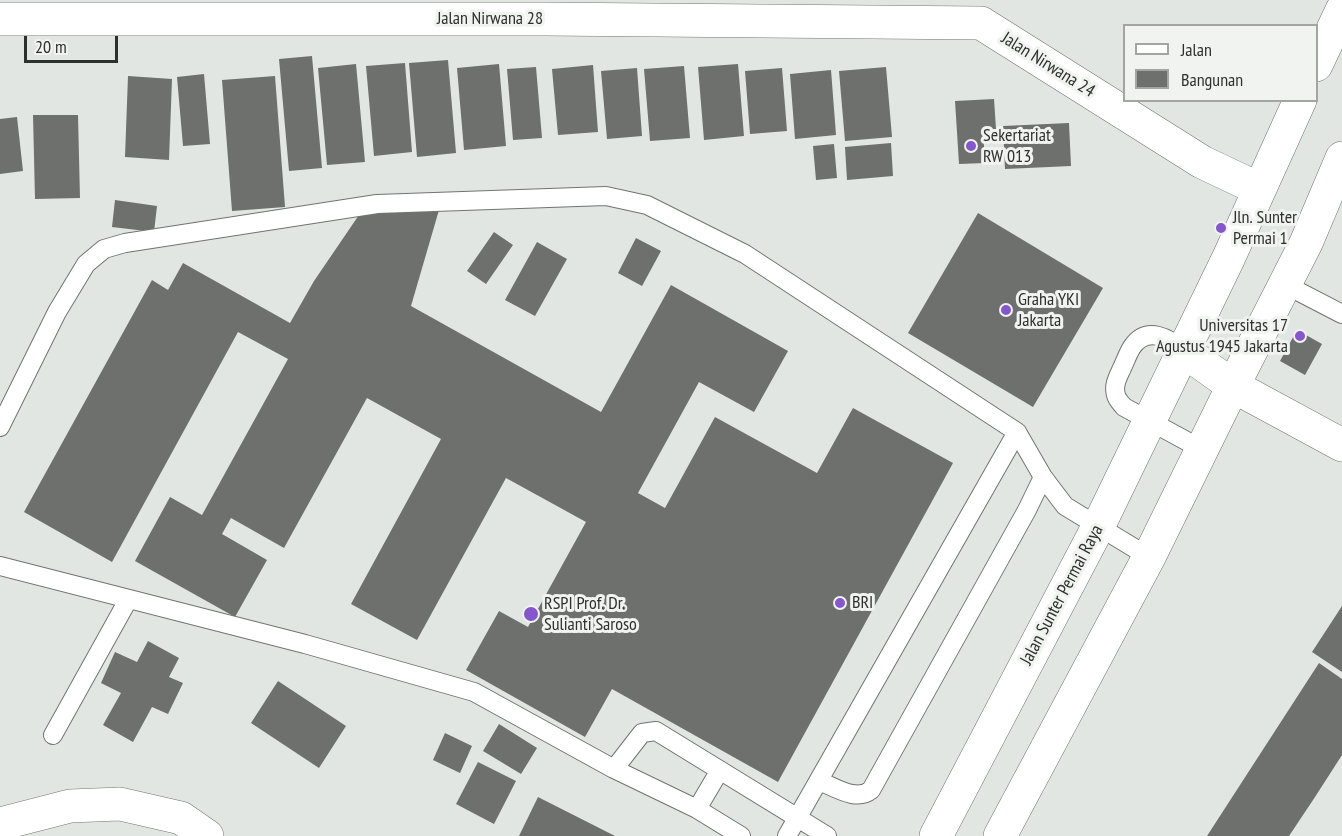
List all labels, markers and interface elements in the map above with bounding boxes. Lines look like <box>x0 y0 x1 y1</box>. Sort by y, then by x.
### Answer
street label: Jalan Nirwana 28 <box>437 8 543 30</box>
scale bar <box>27 24 122 62</box>
legend <box>1123 24 1318 102</box>
street label: Jalan Nirwana 24 <box>997 28 1099 102</box>
text: 20 m <box>35 35 67 58</box>
text: Jalan <box>1181 38 1212 61</box>
text: Bangunan <box>1181 68 1243 91</box>
place label: Sekertariat RW 013 <box>983 125 1051 168</box>
marker: Sekertariat RW 013 <box>964 139 978 153</box>
place label: Jln. Sunter Permai 1 <box>1233 207 1297 250</box>
marker: Jln. Sunter Permai 1 <box>1214 221 1228 235</box>
place label: Graha YKI Jakarta <box>1018 289 1079 332</box>
marker: Graha YKI Jakarta <box>999 303 1013 317</box>
place label: Universitas 17 Agustus 1945 Jakarta <box>1156 315 1288 358</box>
marker: Universitas 17 Agustus 1945 Jakarta <box>1293 329 1307 343</box>
street label: Jalan Sunter Permai Raya <box>1016 521 1108 669</box>
place label: BRI <box>852 592 873 614</box>
place label: RSPI Prof. Dr. Sulianti Saroso <box>544 593 637 636</box>
marker: BRI <box>833 596 847 610</box>
marker: RSPI Prof. Dr. Sulianti Saroso <box>522 605 540 623</box>

